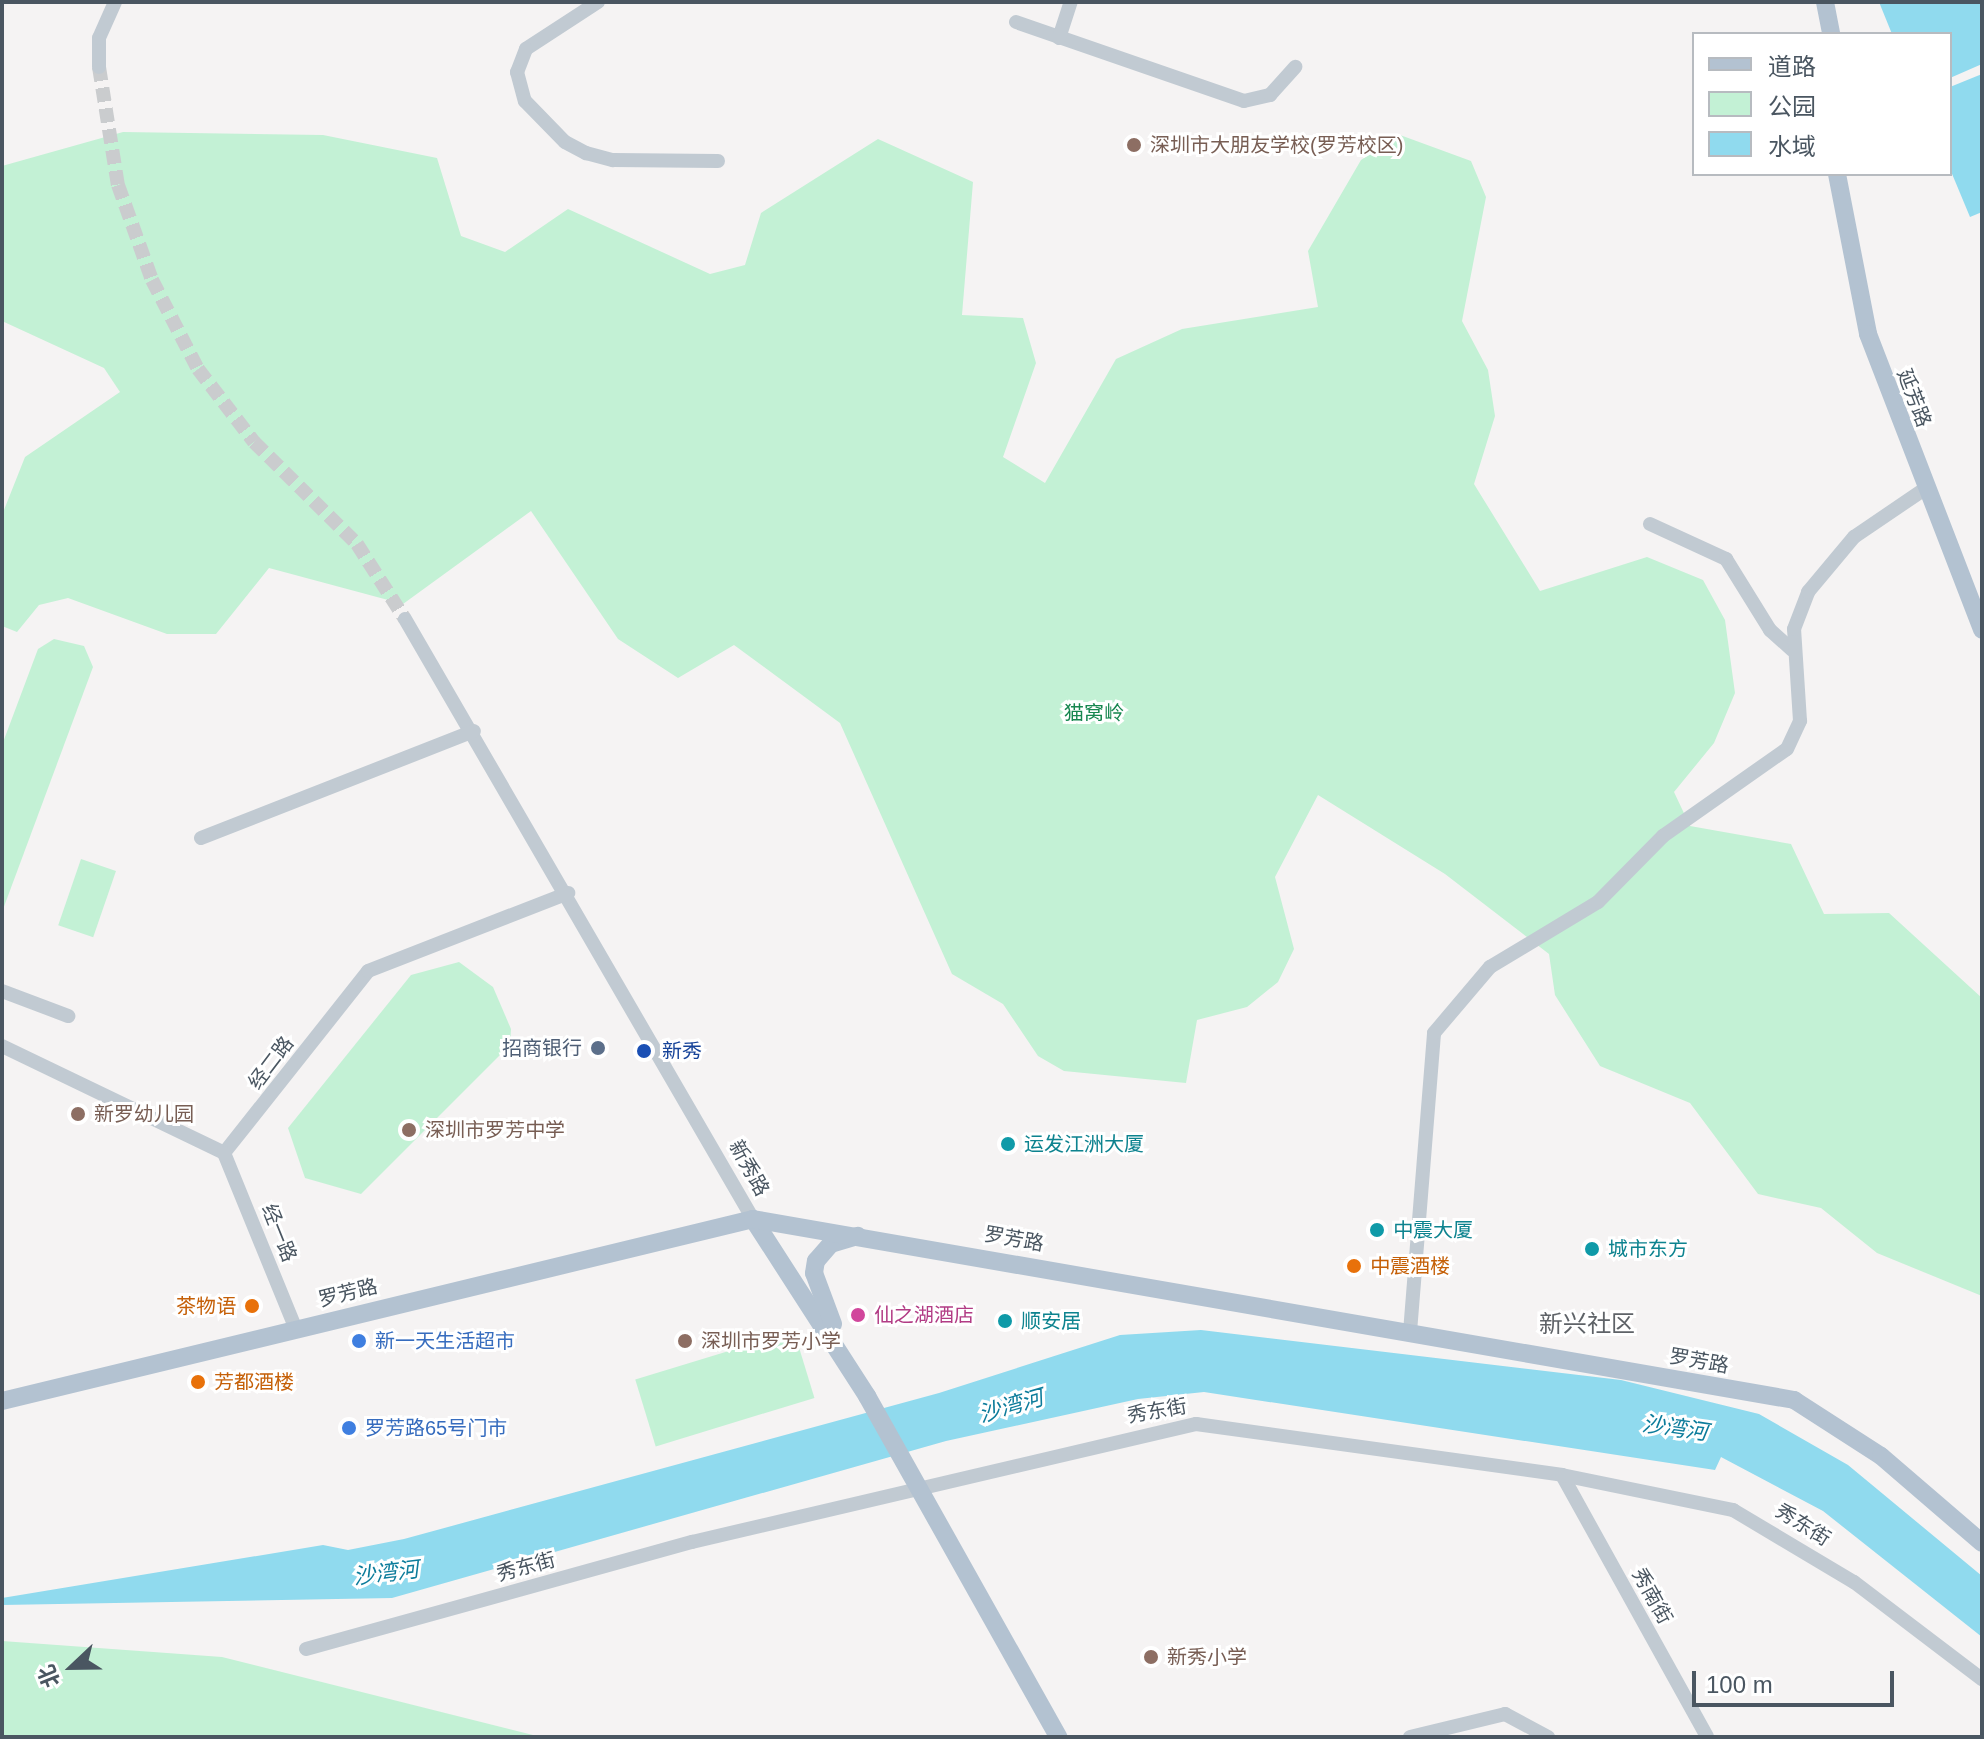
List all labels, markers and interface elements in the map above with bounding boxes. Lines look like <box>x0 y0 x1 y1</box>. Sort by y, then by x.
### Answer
legend <box>1692 32 1952 176</box>
text: 道路 <box>1768 53 1816 80</box>
text: 公园 <box>1768 93 1816 120</box>
place label: 深圳市大朋友学校(罗芳校区) <box>1150 133 1403 157</box>
text: 水域 <box>1768 133 1816 160</box>
marker: 深圳市大朋友学校(罗芳校区) <box>1125 136 1143 154</box>
street label: 延芳路 <box>1892 366 1936 430</box>
park label: 猫窝岭 <box>1064 701 1124 725</box>
street label: 经二路 <box>243 1032 299 1094</box>
place label: 招商银行 <box>502 1036 582 1060</box>
marker: 招商银行 <box>589 1039 607 1057</box>
place label: 新秀 <box>662 1039 702 1063</box>
marker: 新秀 <box>633 1040 655 1062</box>
place label: 新罗幼儿园 <box>94 1102 194 1126</box>
marker: 新罗幼儿园 <box>69 1105 87 1123</box>
place label: 深圳市罗芳中学 <box>425 1118 565 1142</box>
marker: 深圳市罗芳中学 <box>400 1121 418 1139</box>
place label: 运发江洲大厦 <box>1024 1132 1144 1156</box>
marker: 运发江洲大厦 <box>999 1135 1017 1153</box>
street label: 新秀路 <box>724 1136 774 1200</box>
street label: 经一路 <box>257 1201 301 1265</box>
place label: 中震大厦 <box>1393 1218 1473 1242</box>
marker: 中震大厦 <box>1368 1221 1386 1239</box>
street label: 罗芳路 <box>982 1222 1046 1256</box>
place label: 城市东方 <box>1608 1237 1688 1261</box>
marker: 城市东方 <box>1583 1240 1601 1258</box>
place label: 中震酒楼 <box>1370 1254 1450 1278</box>
marker: 中震酒楼 <box>1345 1257 1363 1275</box>
street label: 罗芳路 <box>316 1274 380 1312</box>
place label: 茶物语 <box>176 1294 236 1318</box>
marker: 茶物语 <box>243 1297 261 1315</box>
place label: 仙之湖酒店 <box>874 1303 974 1327</box>
marker: 仙之湖酒店 <box>849 1306 867 1324</box>
place label: 顺安居 <box>1021 1309 1081 1333</box>
district label: 新兴社区 <box>1539 1310 1635 1338</box>
marker: 顺安居 <box>996 1312 1014 1330</box>
place label: 新一天生活超市 <box>375 1329 515 1353</box>
place label: 深圳市罗芳小学 <box>701 1329 841 1353</box>
marker: 新一天生活超市 <box>350 1332 368 1350</box>
marker: 深圳市罗芳小学 <box>676 1332 694 1350</box>
street label: 罗芳路 <box>1667 1344 1731 1378</box>
place label: 芳都酒楼 <box>214 1370 294 1394</box>
marker: 芳都酒楼 <box>189 1373 207 1391</box>
water label: 沙湾河 <box>976 1384 1046 1428</box>
street label: 秀东街 <box>1125 1394 1189 1428</box>
water label: 沙湾河 <box>1640 1410 1710 1446</box>
place label: 罗芳路65号门市 <box>365 1416 507 1440</box>
marker: 罗芳路65号门市 <box>340 1419 358 1437</box>
street label: 秀东街 <box>1771 1499 1835 1551</box>
street label: 秀东街 <box>494 1548 558 1586</box>
water label: 沙湾河 <box>352 1556 420 1590</box>
street label: 秀南街 <box>1627 1564 1677 1628</box>
north arrow <box>32 1627 112 1707</box>
place label: 新秀小学 <box>1167 1645 1247 1669</box>
marker: 新秀小学 <box>1142 1648 1160 1666</box>
scale bar <box>1696 1655 1898 1705</box>
text: 北 <box>34 1661 65 1691</box>
text: 100 m <box>1706 1671 1773 1698</box>

